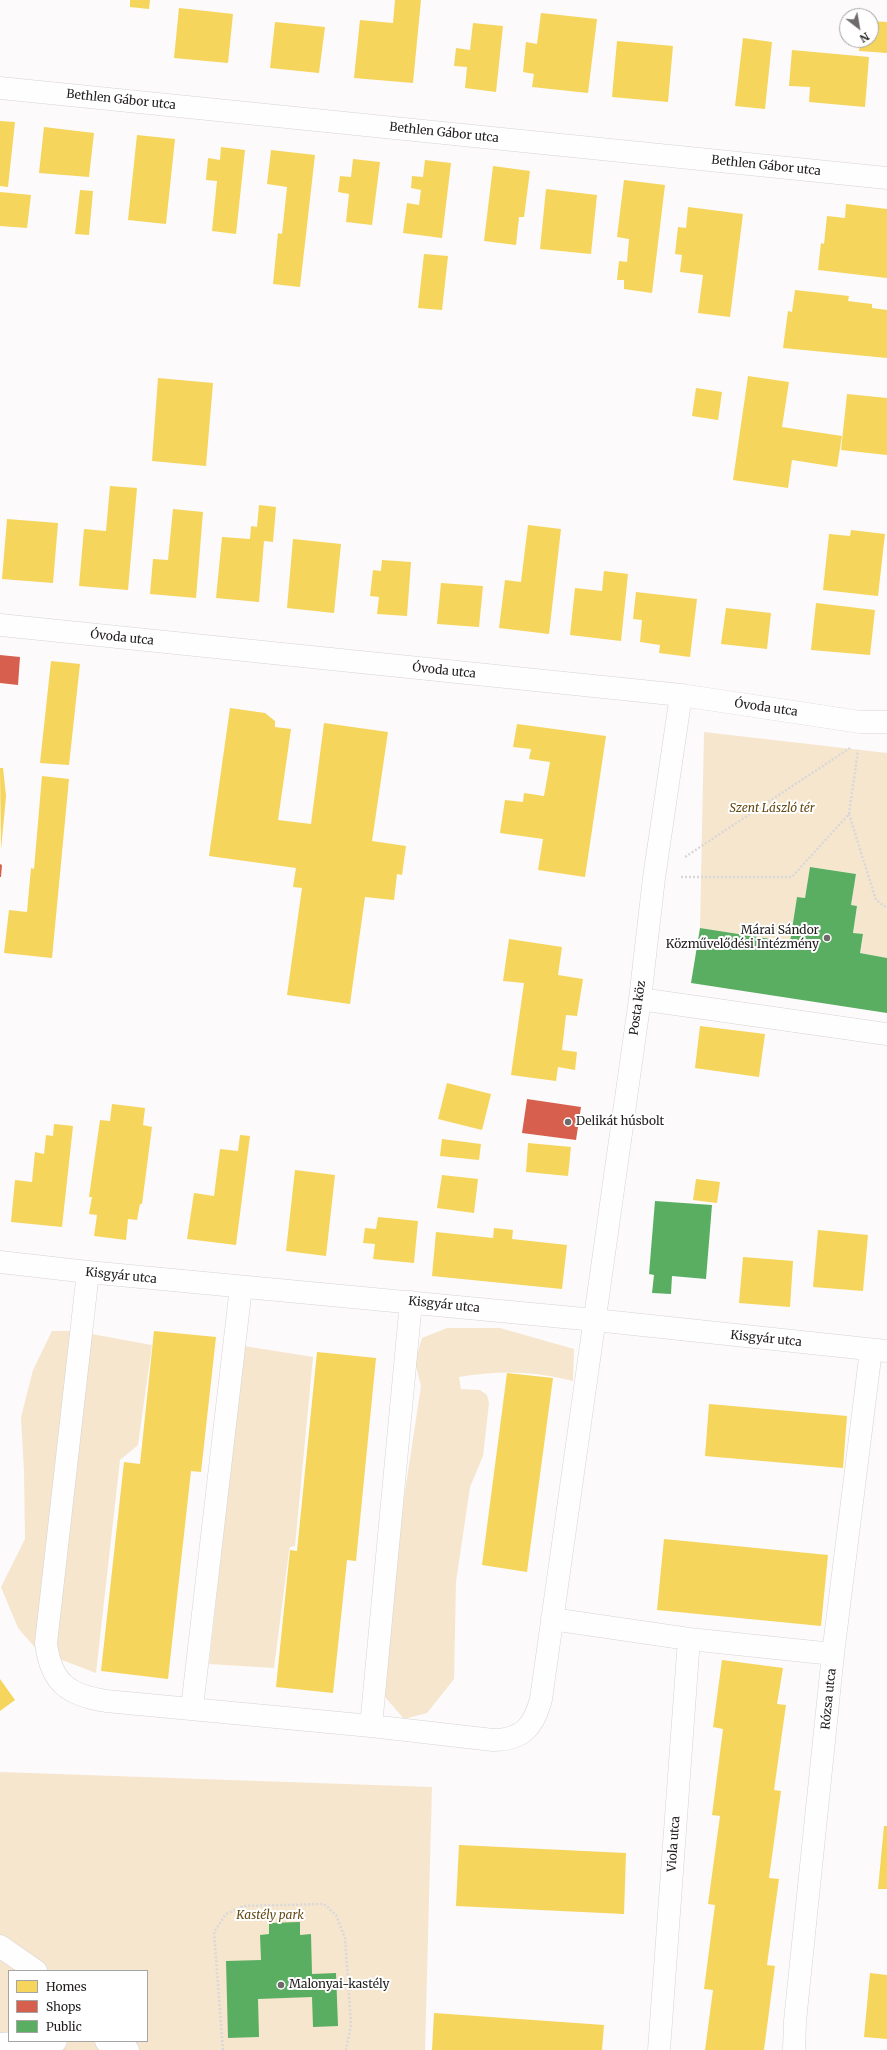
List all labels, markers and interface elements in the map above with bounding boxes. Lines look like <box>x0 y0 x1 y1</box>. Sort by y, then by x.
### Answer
north arrow <box>839 8 879 48</box>
text: N <box>857 29 872 46</box>
street label: Bethlen Gábor utca <box>66 87 176 113</box>
street label: Bethlen Gábor utca <box>389 120 499 146</box>
street label: Bethlen Gábor utca <box>711 153 821 179</box>
street label: Óvoda utca <box>89 628 155 648</box>
street label: Óvoda utca <box>411 661 477 681</box>
street label: Óvoda utca <box>733 696 799 720</box>
park label: Szent László tér <box>730 802 814 816</box>
place label: Márai Sándor Közművelődési Intézmény <box>666 924 819 952</box>
marker: Márai Sándor Közművelődési Intézmény <box>822 933 832 943</box>
street label: Posta köz <box>627 980 649 1036</box>
place label: Delikát húsbolt <box>576 1115 664 1129</box>
marker: Delikát húsbolt <box>563 1117 573 1127</box>
street label: Kisgyár utca <box>85 1265 157 1287</box>
street label: Kisgyár utca <box>408 1294 480 1316</box>
street label: Kisgyár utca <box>730 1328 802 1350</box>
street label: Rózsa utca <box>819 1668 839 1730</box>
street label: Viola utca <box>665 1816 683 1872</box>
park label: Kastély park <box>236 1909 304 1923</box>
legend <box>8 1970 148 2042</box>
place label: Malonyai-kastély <box>289 1978 389 1992</box>
text: Homes <box>46 1979 87 1994</box>
marker: Malonyai-kastély <box>276 1980 286 1990</box>
text: Shops <box>46 1999 81 2014</box>
text: Public <box>46 2019 82 2034</box>

